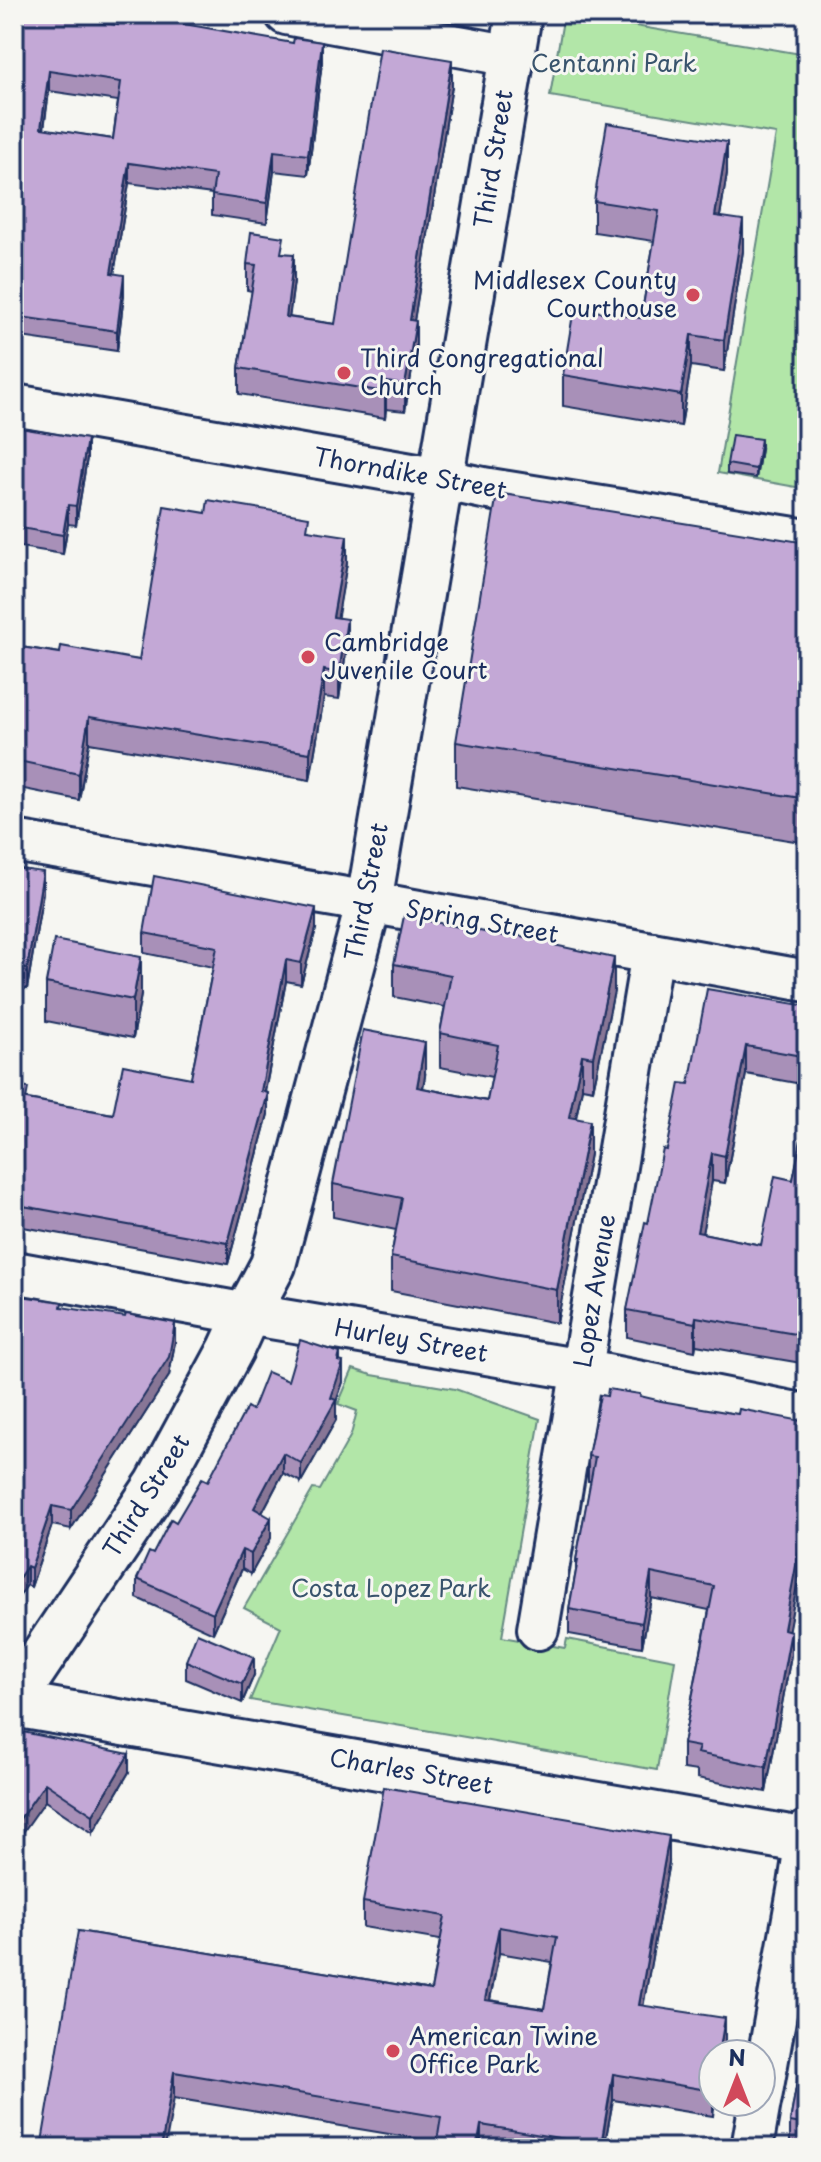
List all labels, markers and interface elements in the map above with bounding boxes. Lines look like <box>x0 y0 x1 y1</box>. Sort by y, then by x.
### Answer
park label: Centanni Park <box>531 44 697 80</box>
street label: Third Street <box>463 87 521 231</box>
place label: Middlesex County Courthouse <box>473 261 677 325</box>
marker: Middlesex County Courthouse <box>684 286 702 304</box>
place label: Third Congregational Church <box>360 339 604 403</box>
marker: Third Congregational Church <box>335 364 353 382</box>
street label: Thorndike Street <box>311 437 510 507</box>
place label: Cambridge Juvenile Court <box>324 623 488 687</box>
marker: Cambridge Juvenile Court <box>299 648 317 666</box>
street label: Third Street <box>334 819 396 964</box>
street label: Spring Street <box>403 889 562 951</box>
street label: Lopez Avenue <box>563 1211 623 1370</box>
street label: Hurley Street <box>332 1308 491 1370</box>
street label: Third Street <box>93 1426 198 1564</box>
park label: Costa Lopez Park <box>291 1569 491 1605</box>
street label: Charles Street <box>327 1738 496 1802</box>
place label: American Twine Office Park <box>409 2017 598 2081</box>
north arrow <box>697 2038 777 2118</box>
text: N <box>728 2040 746 2073</box>
marker: American Twine Office Park <box>384 2042 402 2060</box>

